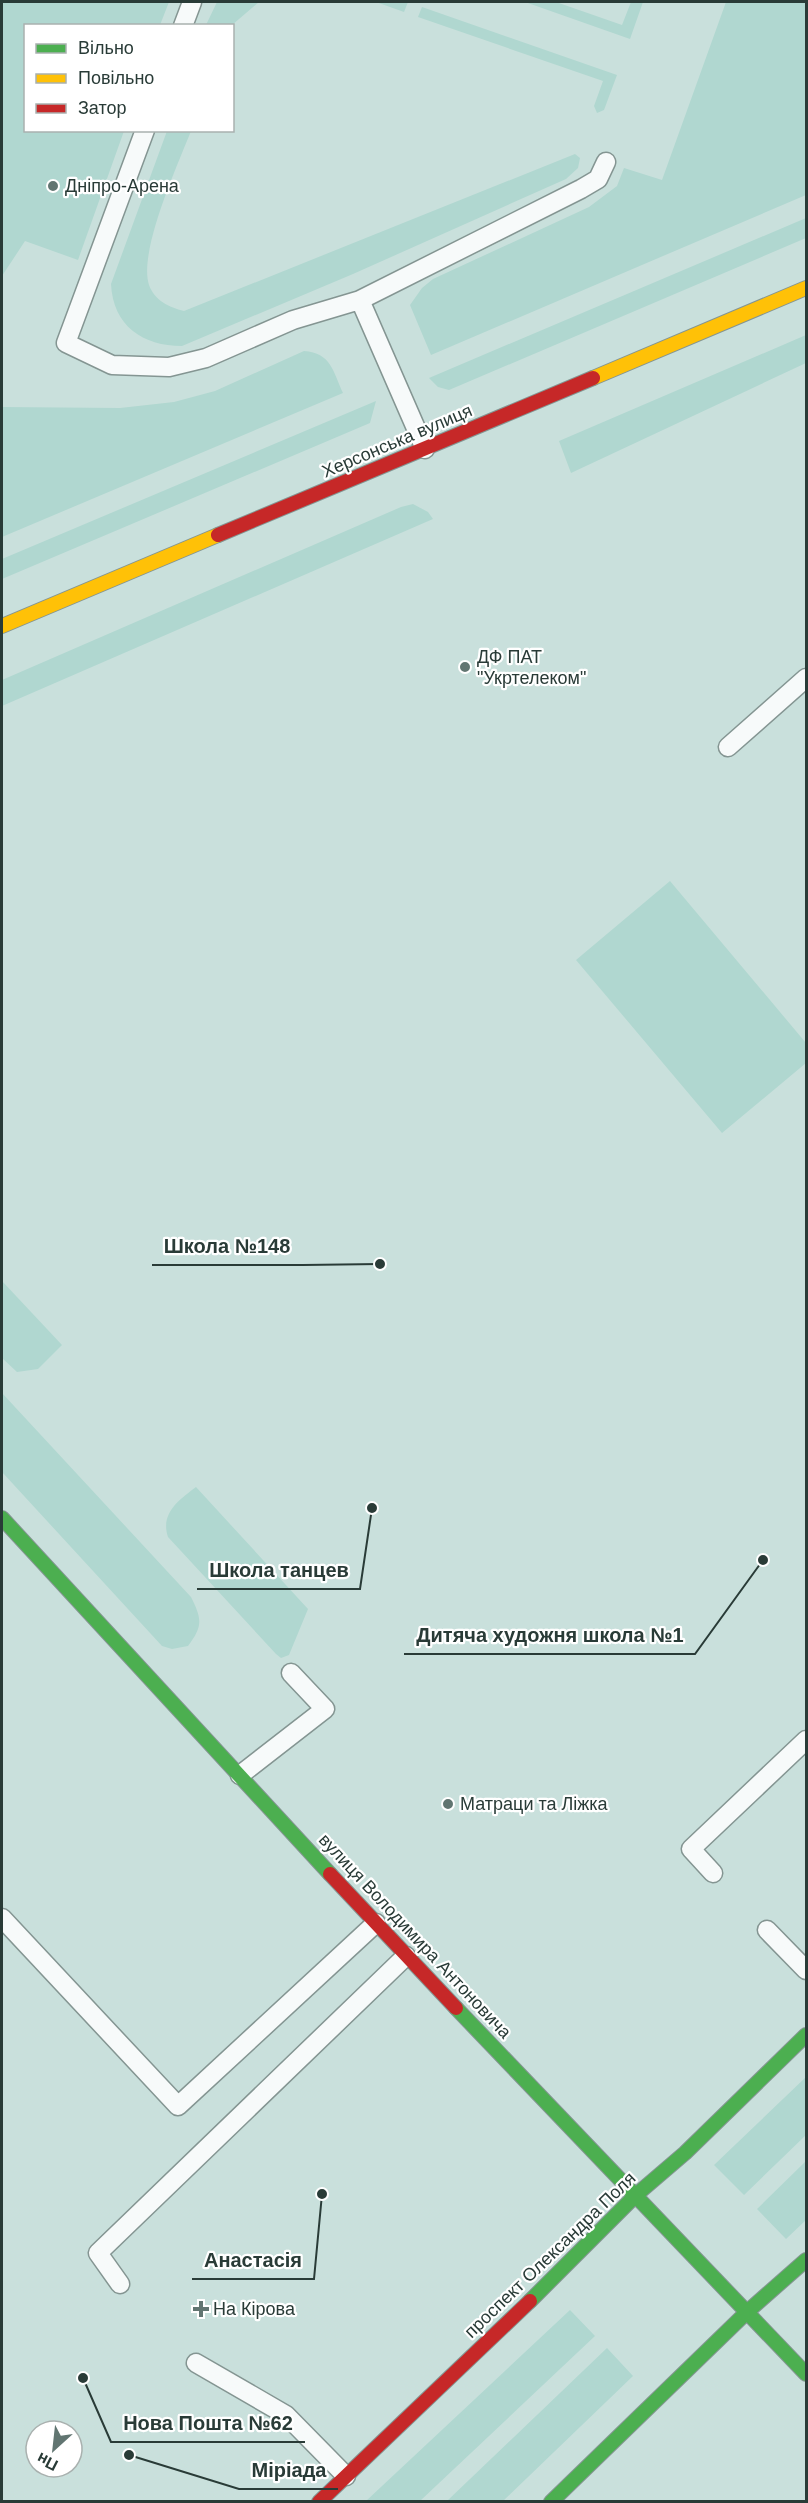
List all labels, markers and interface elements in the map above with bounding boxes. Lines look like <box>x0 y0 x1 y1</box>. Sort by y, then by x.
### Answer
legend <box>24 24 234 132</box>
text: Вільно <box>78 38 134 58</box>
text: Повільно <box>78 68 154 88</box>
text: Затор <box>78 98 127 118</box>
place label: Дніпро-Арена <box>65 176 180 196</box>
marker: Дніпро-Арена <box>46 179 60 193</box>
street label: Херсонська вулиця <box>319 400 475 482</box>
place label: ДФ ПАТ "Укртелеком" <box>477 647 586 688</box>
marker: ДФ ПАТ "Укртелеком" <box>458 660 472 674</box>
callout: Школа №148 <box>152 1227 303 1265</box>
text: Школа №148 <box>164 1235 290 1257</box>
callout: Школа танцев <box>197 1551 360 1589</box>
text: Школа танцев <box>209 1559 349 1581</box>
callout: Дитяча художня школа №1 <box>404 1616 695 1654</box>
text: Дитяча художня школа №1 <box>416 1624 684 1646</box>
place label: Матраци та Ліжка <box>460 1794 609 1814</box>
marker: Матраци та Ліжка <box>441 1797 455 1811</box>
street label: вулиця Володимира Антоновича <box>315 1830 516 2043</box>
street label: проспект Олександра Поля <box>460 2168 640 2342</box>
callout: Анастасія <box>192 2241 314 2279</box>
text: Анастасія <box>204 2249 302 2271</box>
place label: На Кірова <box>213 2299 296 2319</box>
marker: На Кірова <box>194 2302 208 2316</box>
callout: Нова Пошта №62 <box>111 2404 305 2442</box>
text: Нова Пошта №62 <box>123 2412 293 2434</box>
north arrow <box>24 2419 84 2479</box>
text: Пн <box>34 2450 61 2474</box>
callout: Міріада <box>239 2451 338 2489</box>
text: Міріада <box>252 2459 327 2481</box>

